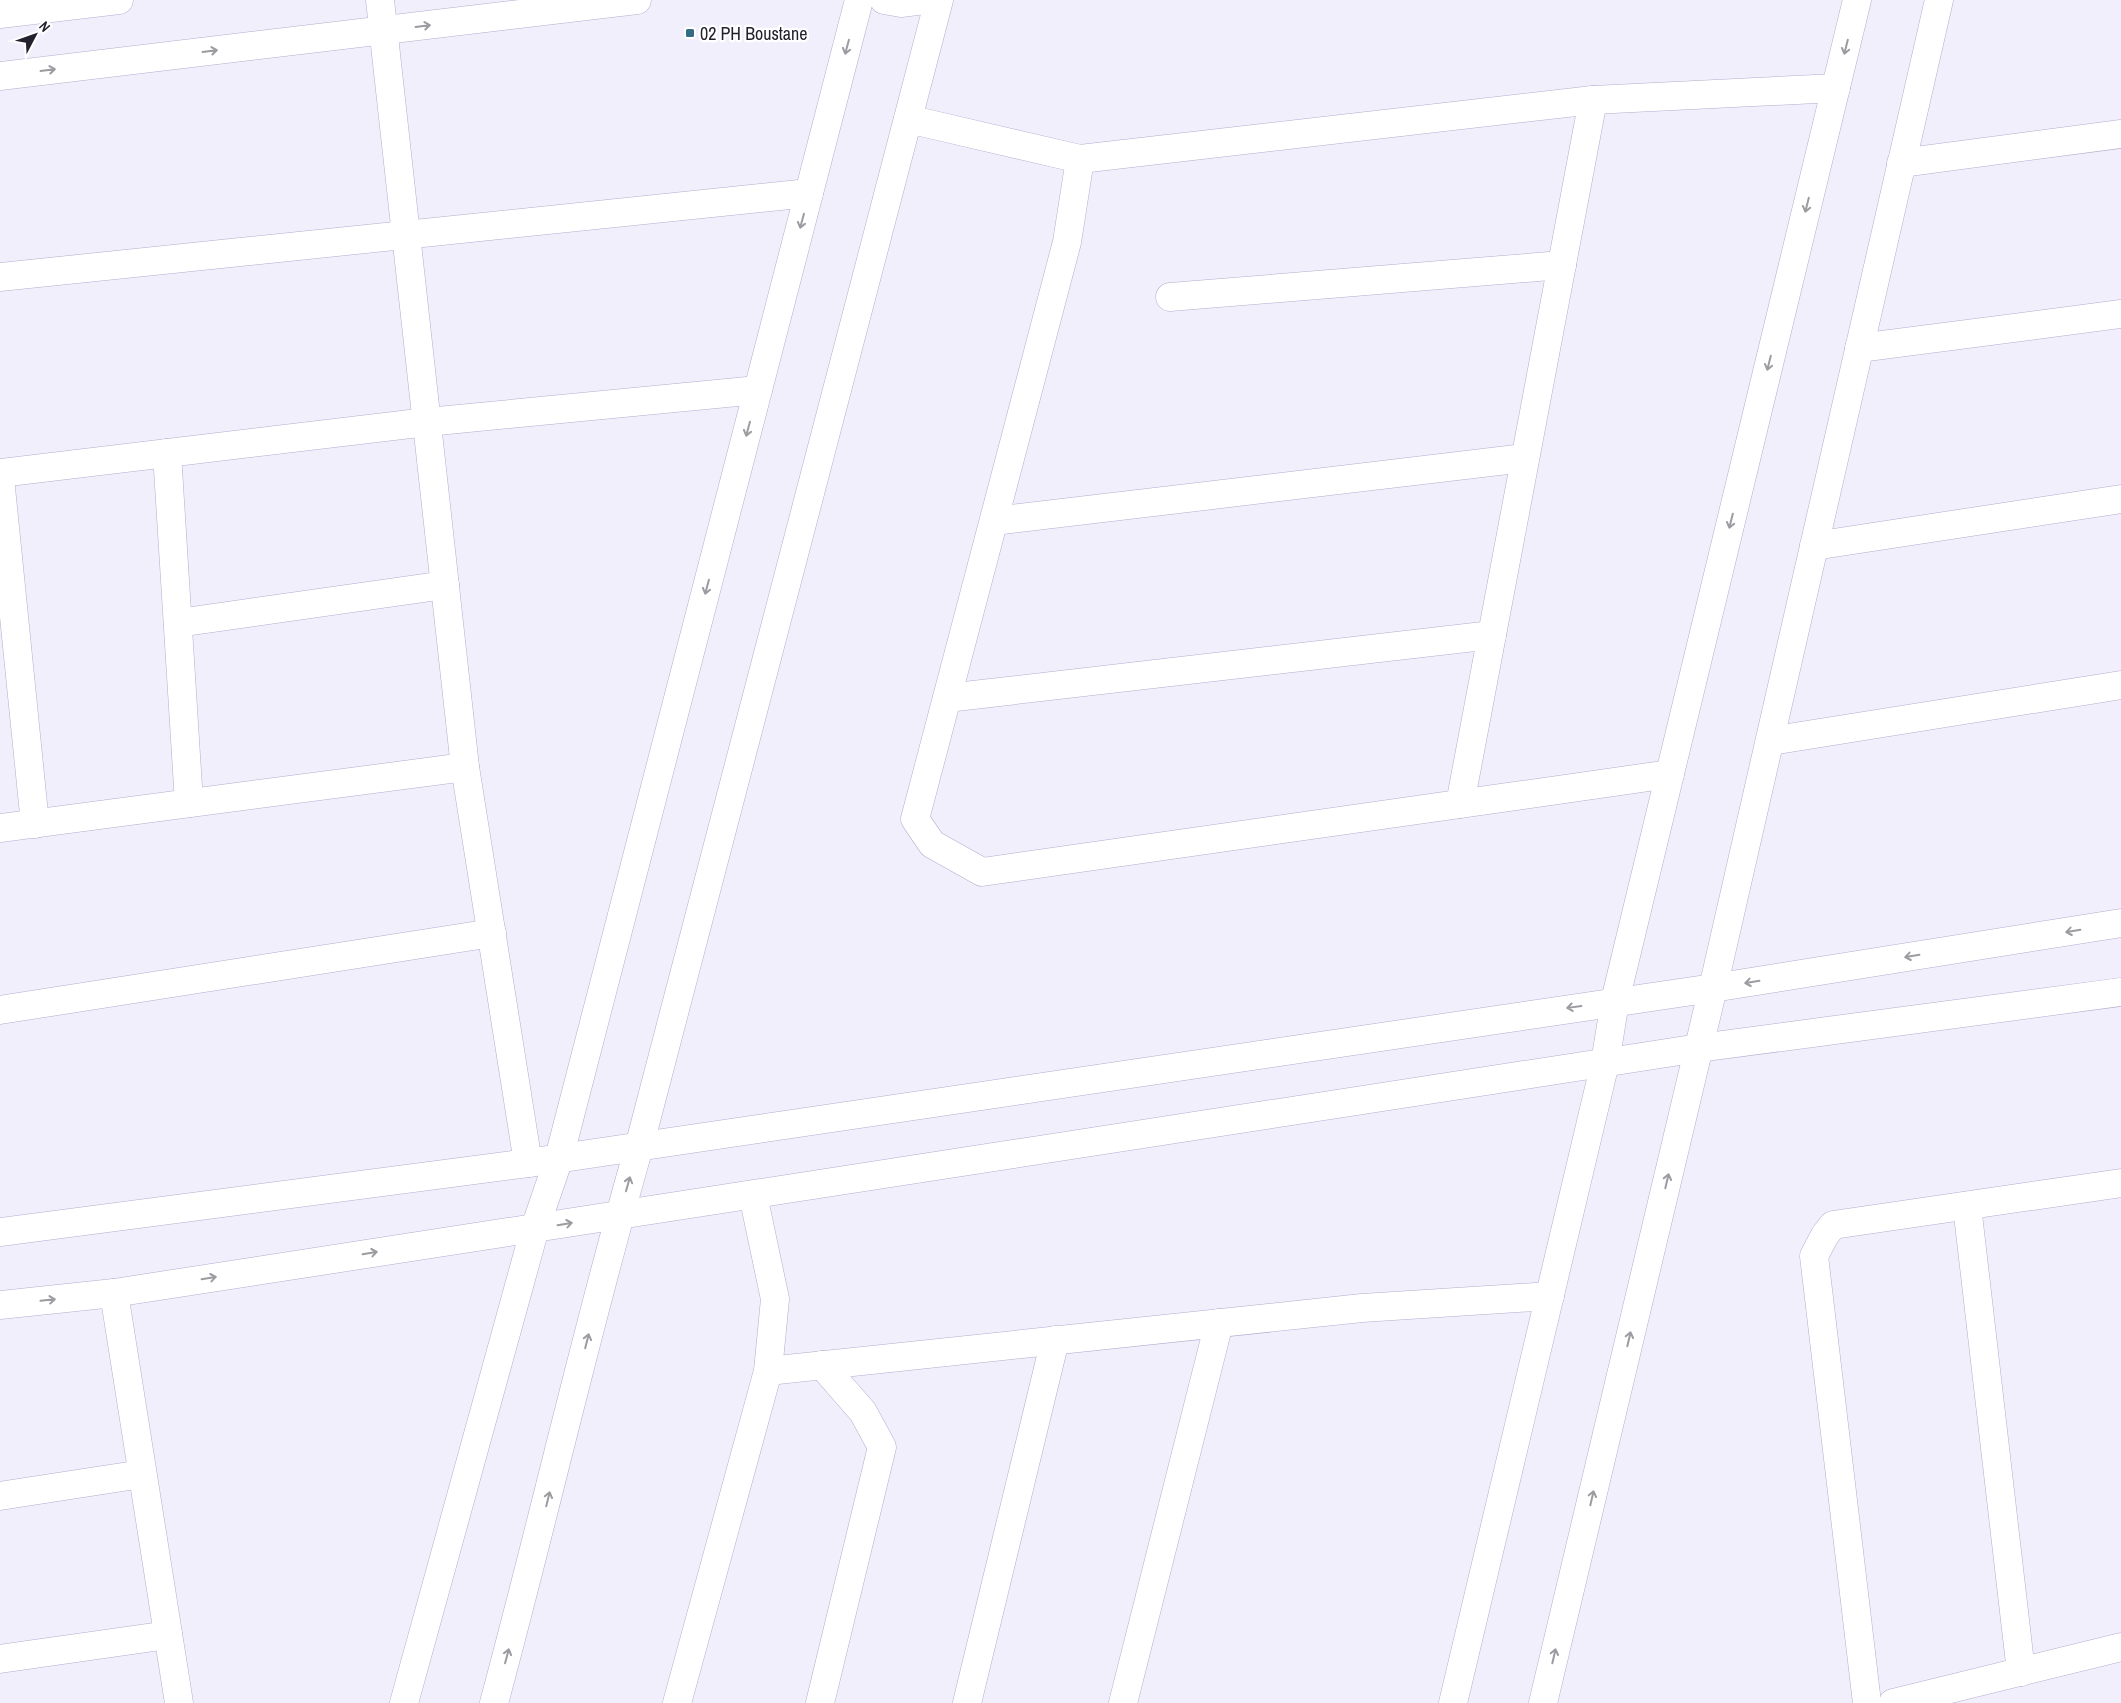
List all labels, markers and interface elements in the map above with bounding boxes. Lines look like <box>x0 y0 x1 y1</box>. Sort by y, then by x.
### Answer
north arrow <box>10 10 60 60</box>
text: N <box>35 17 54 36</box>
one-way arrow <box>415 21 431 31</box>
place label: 02 PH Boustane <box>700 21 808 46</box>
marker: 02 PH Boustane <box>684 27 696 39</box>
one-way arrow <box>842 39 851 55</box>
one-way arrow <box>1841 39 1850 55</box>
one-way arrow <box>202 46 218 56</box>
one-way arrow <box>40 65 56 75</box>
one-way arrow <box>1802 197 1811 213</box>
one-way arrow <box>796 213 806 229</box>
one-way arrow <box>1764 355 1773 371</box>
one-way arrow <box>742 421 752 437</box>
one-way arrow <box>1726 513 1735 529</box>
one-way arrow <box>702 578 711 594</box>
one-way arrow <box>2065 926 2081 936</box>
one-way arrow <box>1905 952 1921 962</box>
one-way arrow <box>1744 977 1760 987</box>
one-way arrow <box>1566 1003 1582 1013</box>
one-way arrow <box>1663 1174 1672 1190</box>
one-way arrow <box>624 1176 634 1192</box>
one-way arrow <box>557 1218 573 1228</box>
one-way arrow <box>362 1248 378 1258</box>
one-way arrow <box>201 1273 217 1283</box>
one-way arrow <box>40 1295 56 1305</box>
one-way arrow <box>1625 1332 1634 1348</box>
one-way arrow <box>583 1334 592 1350</box>
one-way arrow <box>1588 1490 1597 1506</box>
one-way arrow <box>544 1491 553 1507</box>
one-way arrow <box>503 1648 512 1664</box>
one-way arrow <box>1550 1648 1559 1664</box>

